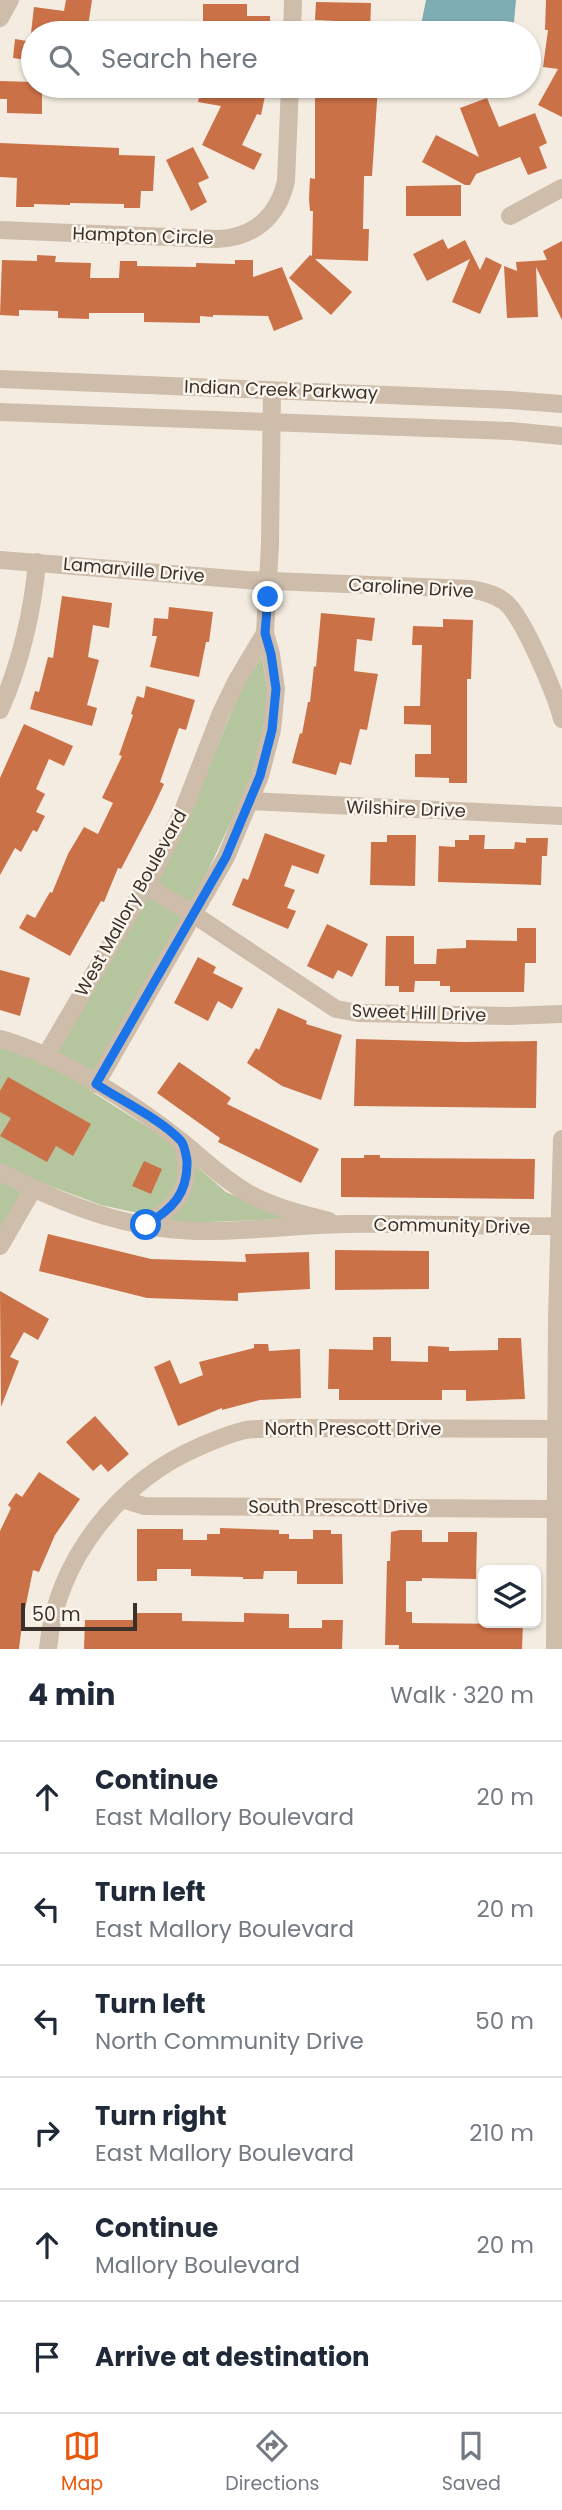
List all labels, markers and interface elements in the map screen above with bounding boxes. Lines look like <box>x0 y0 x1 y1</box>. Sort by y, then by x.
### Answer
search box <box>21 21 541 98</box>
icon: search <box>45 41 83 79</box>
text: Search here <box>101 41 258 77</box>
street label: Hampton Circle <box>72 221 214 250</box>
street label: Indian Creek Parkway <box>184 374 378 405</box>
street label: Lamarville Drive <box>62 551 206 588</box>
street label: Caroline Drive <box>348 572 474 603</box>
route end <box>252 581 283 612</box>
street label: Wilshire Drive <box>346 794 466 823</box>
street label: West Mallory Boulevard <box>69 805 192 1001</box>
street label: Sweet Hill Drive <box>351 998 487 1027</box>
route start <box>130 1209 161 1240</box>
street label: Community Drive <box>374 1212 531 1239</box>
street label: North Prescott Drive <box>265 1416 441 1441</box>
street label: South Prescott Drive <box>248 1494 428 1519</box>
map controls <box>478 1565 541 1628</box>
button: layers <box>478 1565 541 1628</box>
scale bar <box>21 1600 136 1632</box>
text: 50 m <box>32 1601 81 1628</box>
text: 4 min <box>28 1673 116 1716</box>
text: Walk · 320 m <box>390 1679 534 1711</box>
text: Continue <box>95 1762 218 1798</box>
icon: ahead <box>28 1778 66 1816</box>
text: 20 m <box>476 1781 534 1813</box>
text: East Mallory Boulevard <box>95 1801 354 1833</box>
text: Turn left <box>95 1874 206 1910</box>
icon: left <box>28 1890 66 1928</box>
text: 20 m <box>476 1893 534 1925</box>
text: East Mallory Boulevard <box>95 1913 354 1945</box>
text: Turn left <box>95 1986 206 2022</box>
icon: left <box>28 2002 66 2040</box>
text: 50 m <box>475 2005 534 2037</box>
text: North Community Drive <box>95 2025 364 2057</box>
text: Turn right <box>95 2098 227 2134</box>
icon: right <box>28 2114 66 2152</box>
text: 210 m <box>469 2117 534 2149</box>
text: East Mallory Boulevard <box>95 2137 354 2169</box>
text: Continue <box>95 2210 218 2246</box>
icon: ahead <box>28 2226 66 2264</box>
text: 20 m <box>476 2229 534 2261</box>
text: Mallory Boulevard <box>95 2249 300 2281</box>
icon: arrive <box>28 2338 66 2376</box>
text: Arrive at destination <box>95 2339 370 2375</box>
tab: Map <box>61 2427 103 2498</box>
tab: Directions <box>225 2427 320 2498</box>
tab: Saved <box>442 2427 501 2498</box>

